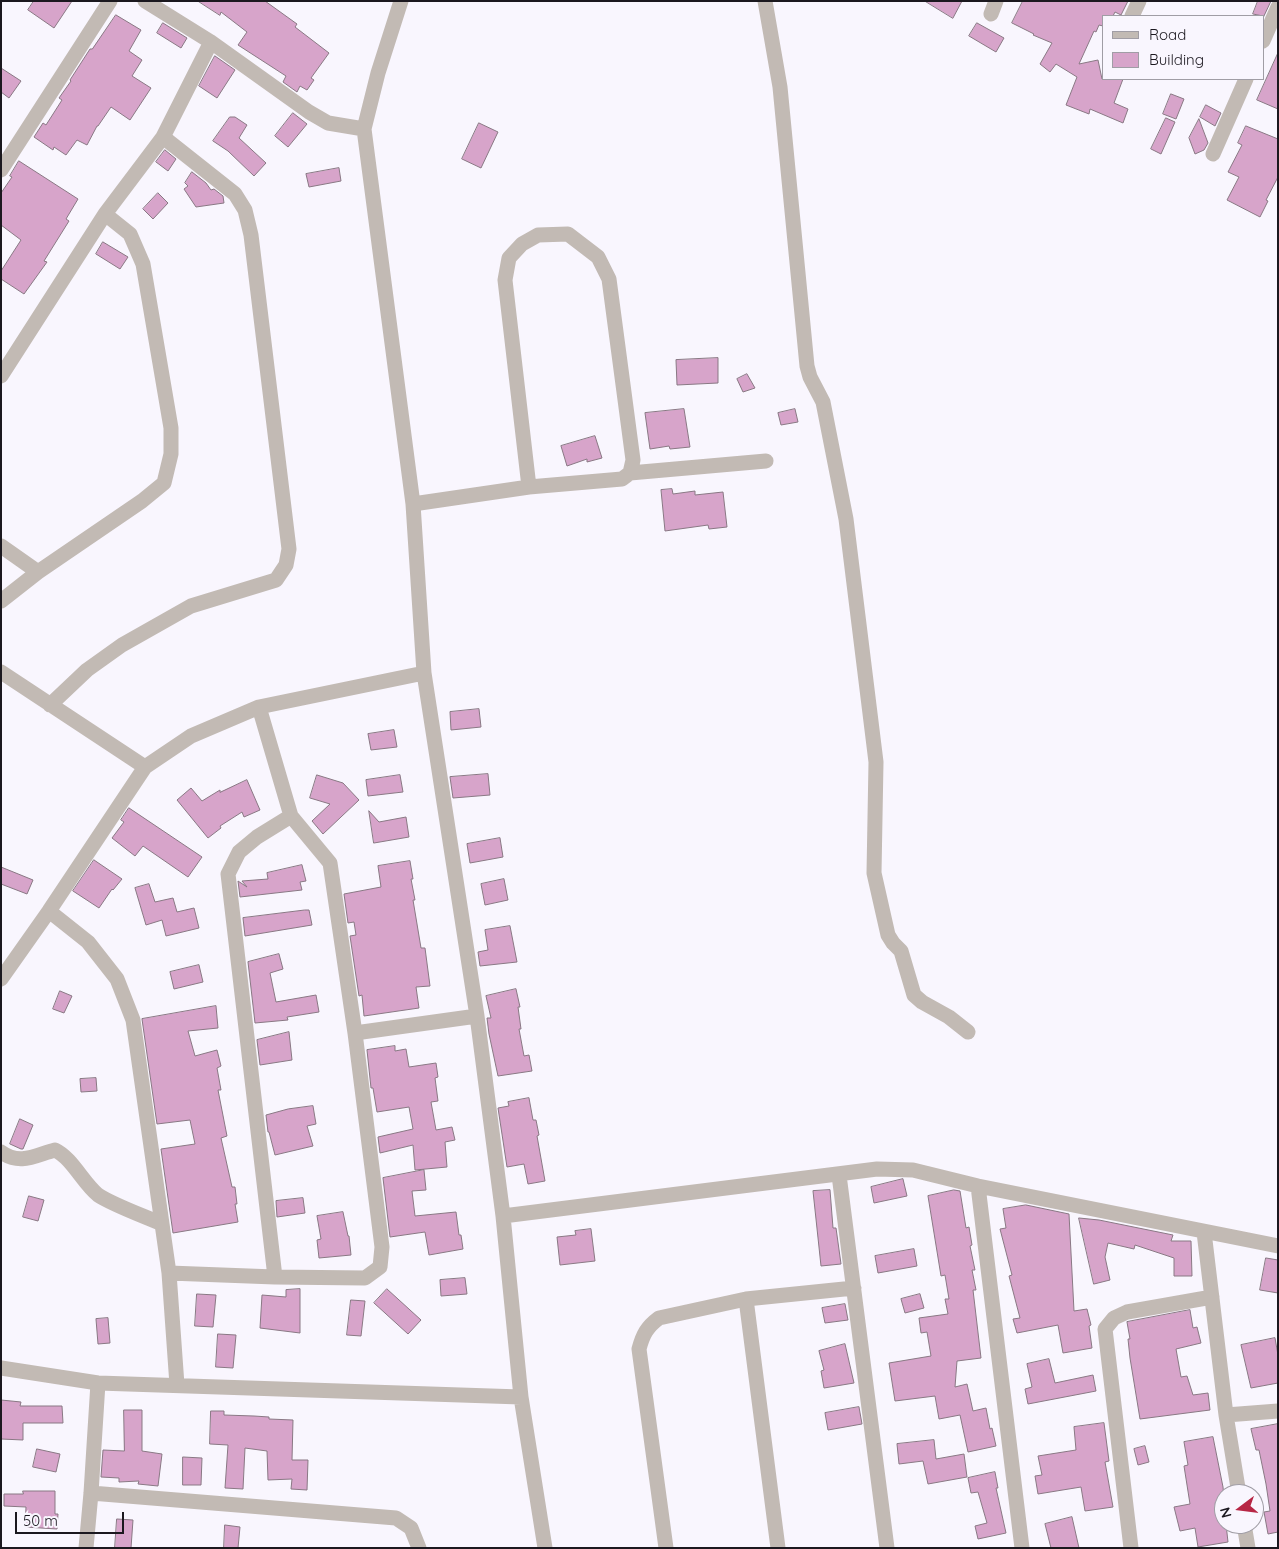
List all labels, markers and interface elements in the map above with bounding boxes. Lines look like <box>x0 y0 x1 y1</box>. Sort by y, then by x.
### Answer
legend <box>1102 15 1264 80</box>
text: Road <box>1149 25 1186 44</box>
text: Building <box>1149 50 1204 69</box>
north arrow <box>1214 1484 1264 1534</box>
scale bar <box>18 1502 126 1534</box>
text: N <box>1215 1505 1236 1520</box>
text: 50 m <box>23 1511 58 1530</box>

